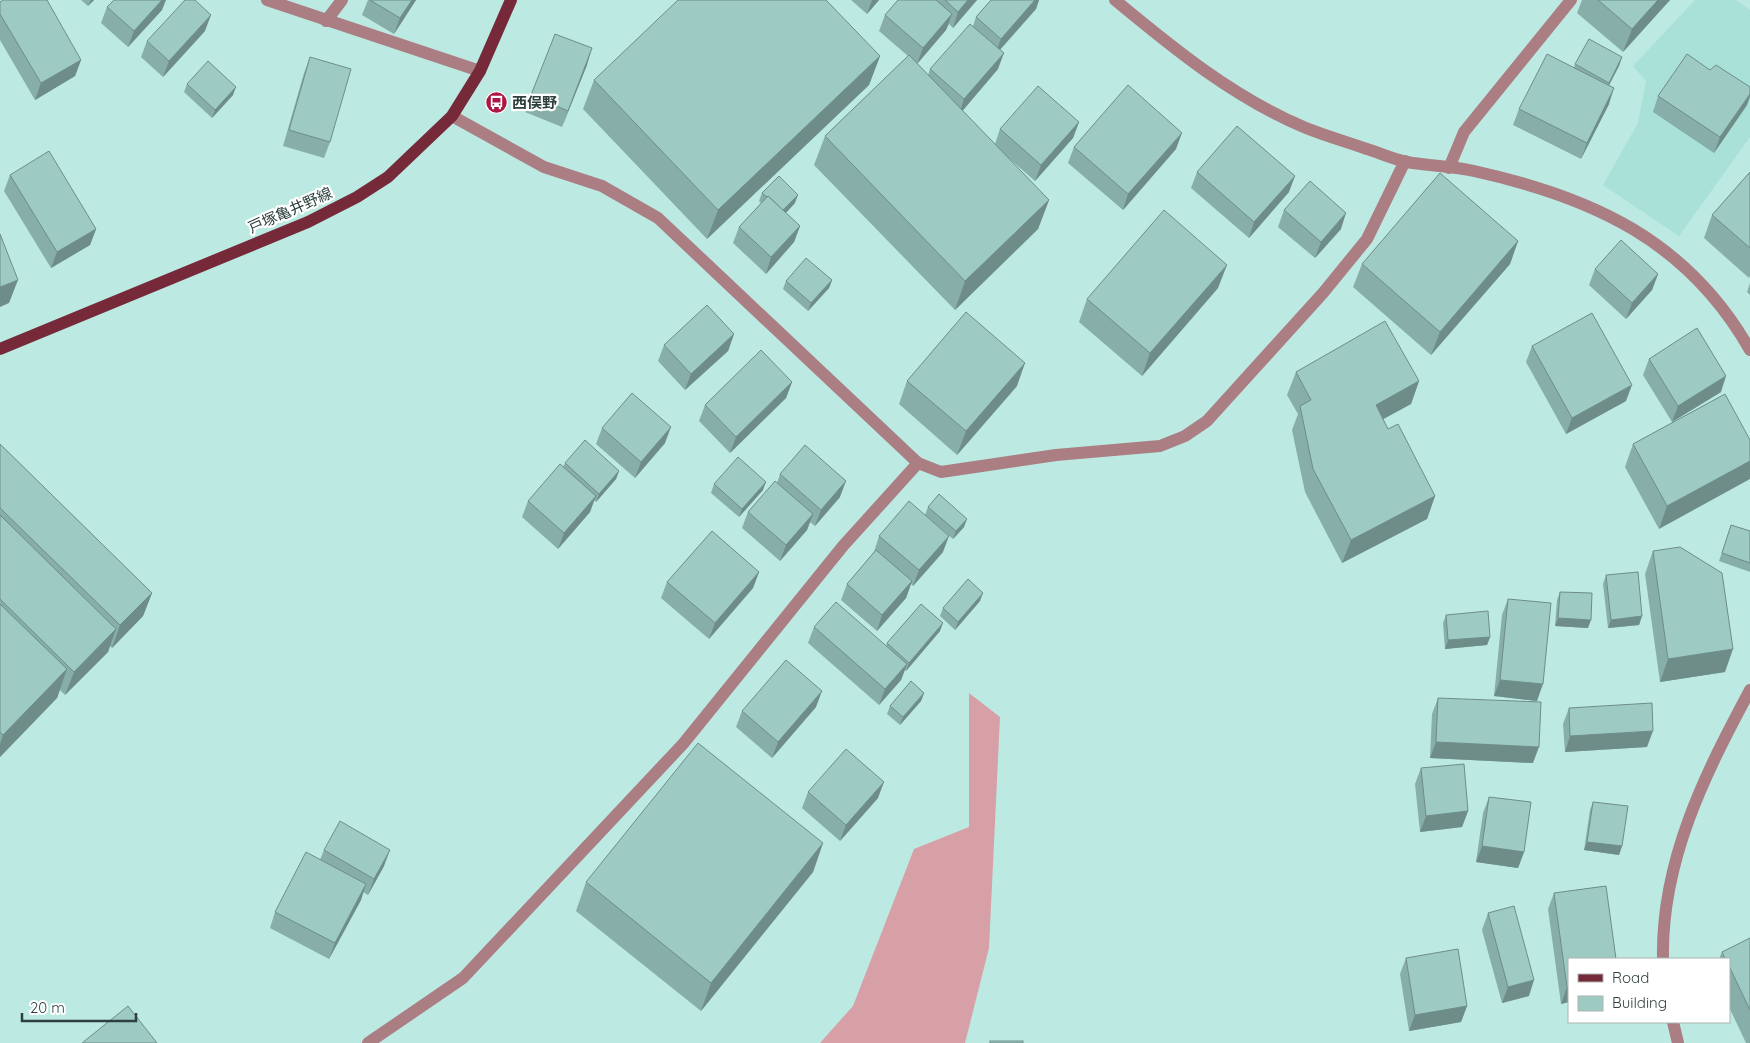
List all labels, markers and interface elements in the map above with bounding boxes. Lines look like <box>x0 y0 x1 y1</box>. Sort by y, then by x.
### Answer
bus stop icon: 西俣野 <box>484 90 508 114</box>
place label: 西俣野 <box>512 93 557 112</box>
street label: 戸塚亀井野線 <box>245 183 335 237</box>
legend <box>1568 958 1730 1023</box>
text: Road <box>1612 968 1649 987</box>
scale bar <box>22 990 136 1022</box>
text: Building <box>1612 993 1667 1012</box>
text: 20 m <box>30 998 65 1017</box>

